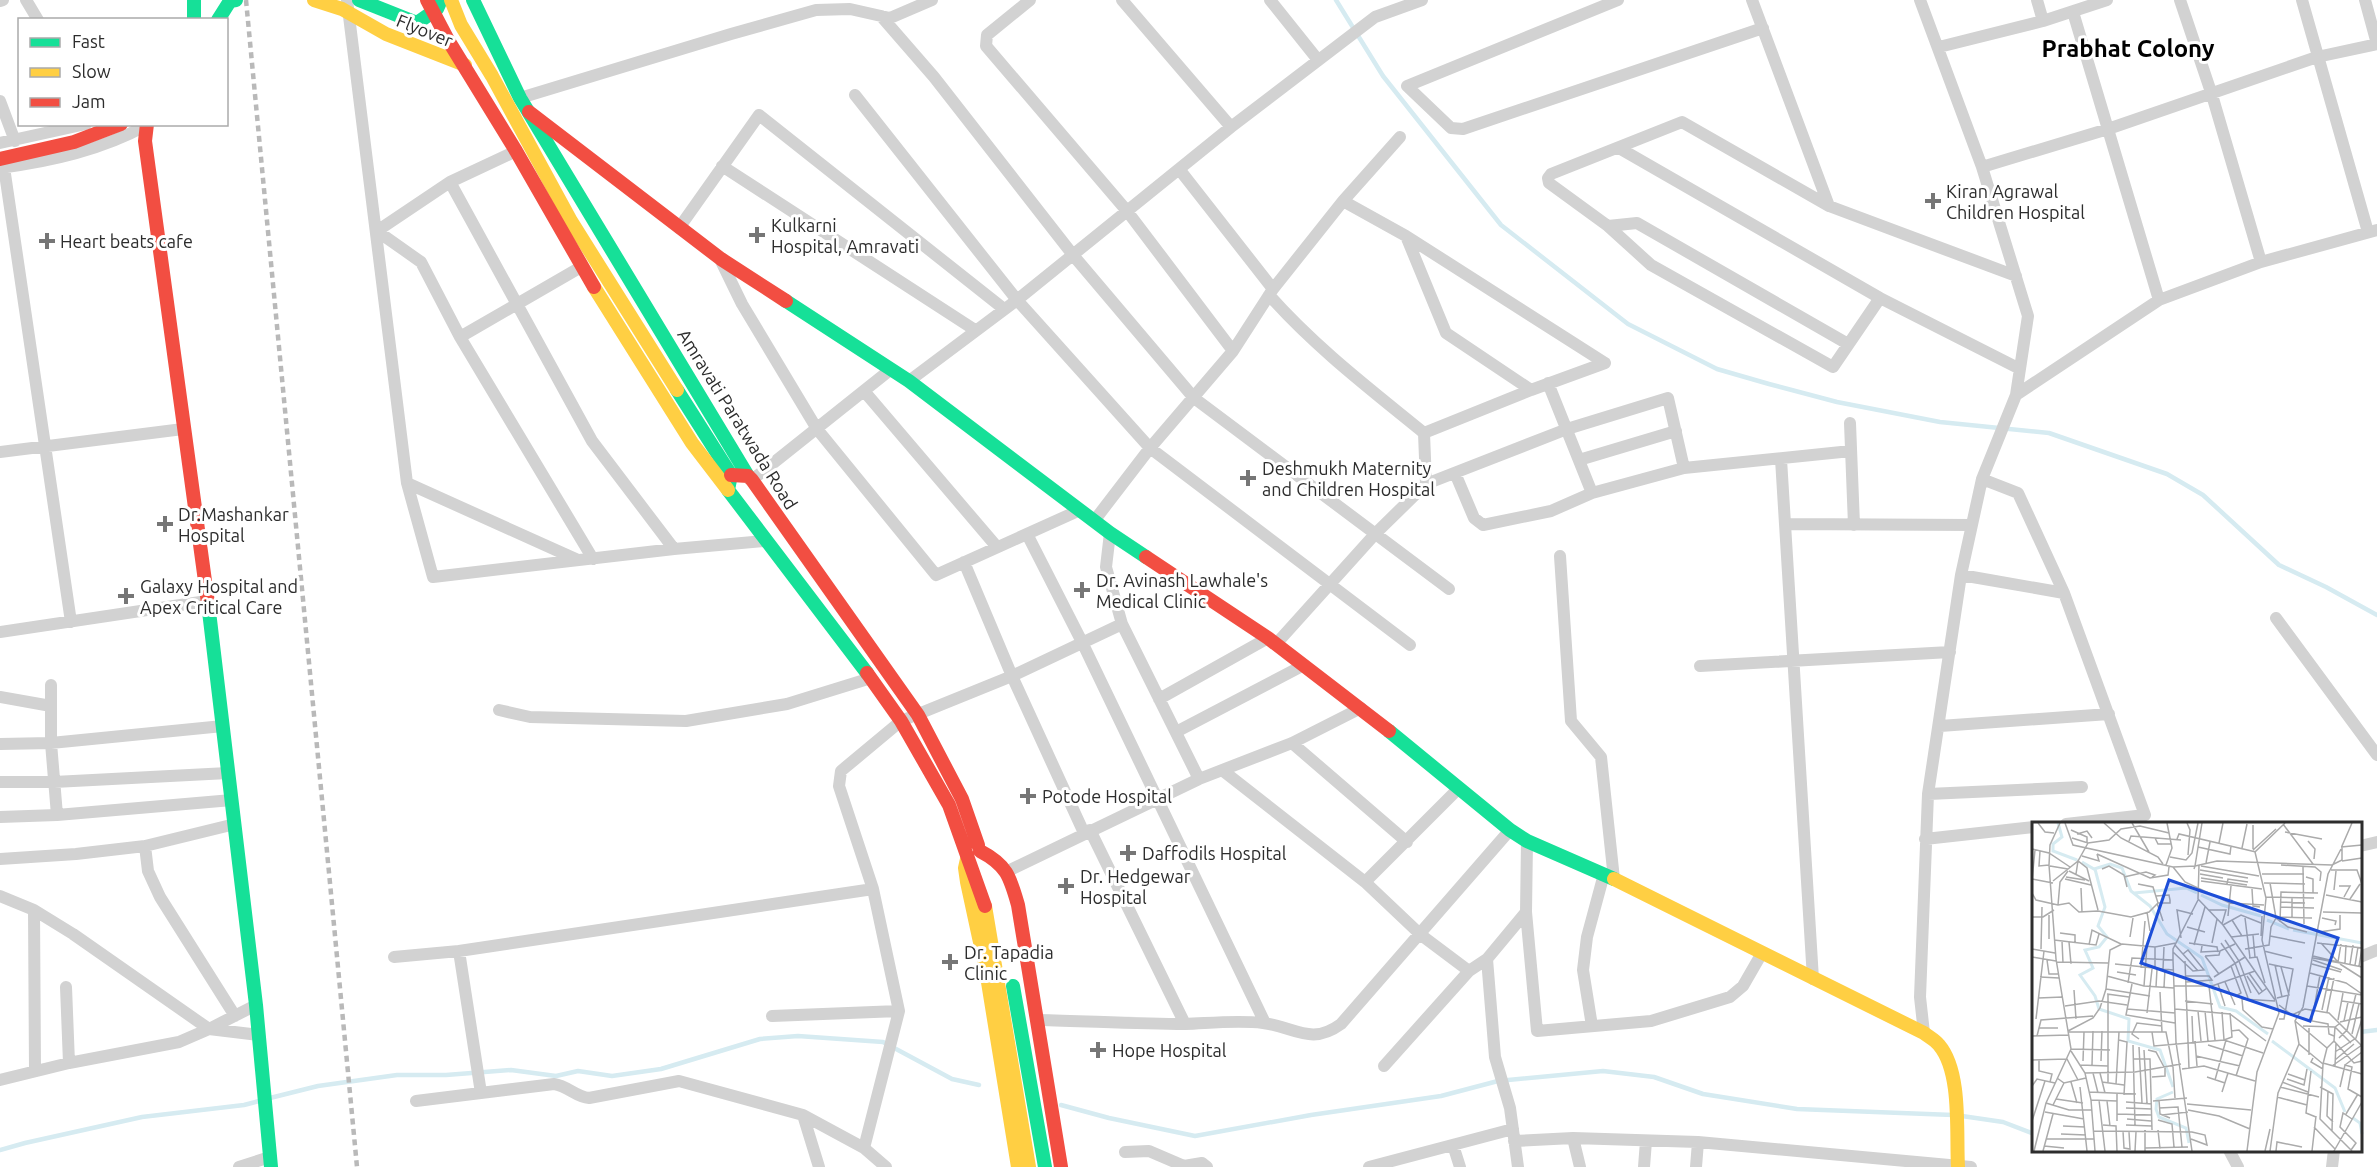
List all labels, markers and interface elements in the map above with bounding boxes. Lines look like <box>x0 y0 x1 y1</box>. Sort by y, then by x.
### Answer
street label: Flyover <box>394 10 456 50</box>
legend <box>18 18 228 126</box>
text: Fast <box>72 31 105 51</box>
district label: Prabhat Colony <box>2041 35 2215 62</box>
text: Slow <box>72 61 111 81</box>
text: Jam <box>72 91 106 111</box>
place label: Kiran Agrawal Children Hospital <box>1946 181 2085 222</box>
marker: Kiran Agrawal Children Hospital <box>1924 192 1942 210</box>
place label: Kulkarni Hospital, Amravati <box>771 215 919 256</box>
marker: Kulkarni Hospital, Amravati <box>748 226 766 244</box>
place label: Heart beats cafe <box>60 231 193 251</box>
marker: Heart beats cafe <box>38 232 56 250</box>
street label: Amravati Paratwada Road <box>674 325 802 513</box>
place label: Deshmukh Maternity and Children Hospital <box>1262 458 1435 499</box>
marker: Deshmukh Maternity and Children Hospital <box>1239 469 1257 487</box>
place label: Dr.Mashankar Hospital <box>178 504 289 545</box>
marker: Dr.Mashankar Hospital <box>156 515 174 533</box>
place label: Dr. Avinash Lawhale's Medical Clinic <box>1096 570 1268 611</box>
place label: Galaxy Hospital and Apex Critical Care <box>140 576 298 617</box>
marker: Dr. Avinash Lawhale's Medical Clinic <box>1073 581 1091 599</box>
marker: Galaxy Hospital and Apex Critical Care <box>117 587 135 605</box>
place label: Potode Hospital <box>1042 786 1172 806</box>
marker: Potode Hospital <box>1019 787 1037 805</box>
inset map <box>2032 822 2362 1152</box>
place label: Daffodils Hospital <box>1142 843 1287 863</box>
marker: Daffodils Hospital <box>1119 844 1137 862</box>
place label: Dr. Hedgewar Hospital <box>1080 866 1191 907</box>
marker: Dr. Hedgewar Hospital <box>1057 877 1075 895</box>
place label: Dr. Tapadia Clinic <box>964 942 1054 983</box>
marker: Dr. Tapadia Clinic <box>941 953 959 971</box>
place label: Hope Hospital <box>1112 1040 1227 1060</box>
marker: Hope Hospital <box>1089 1041 1107 1059</box>

